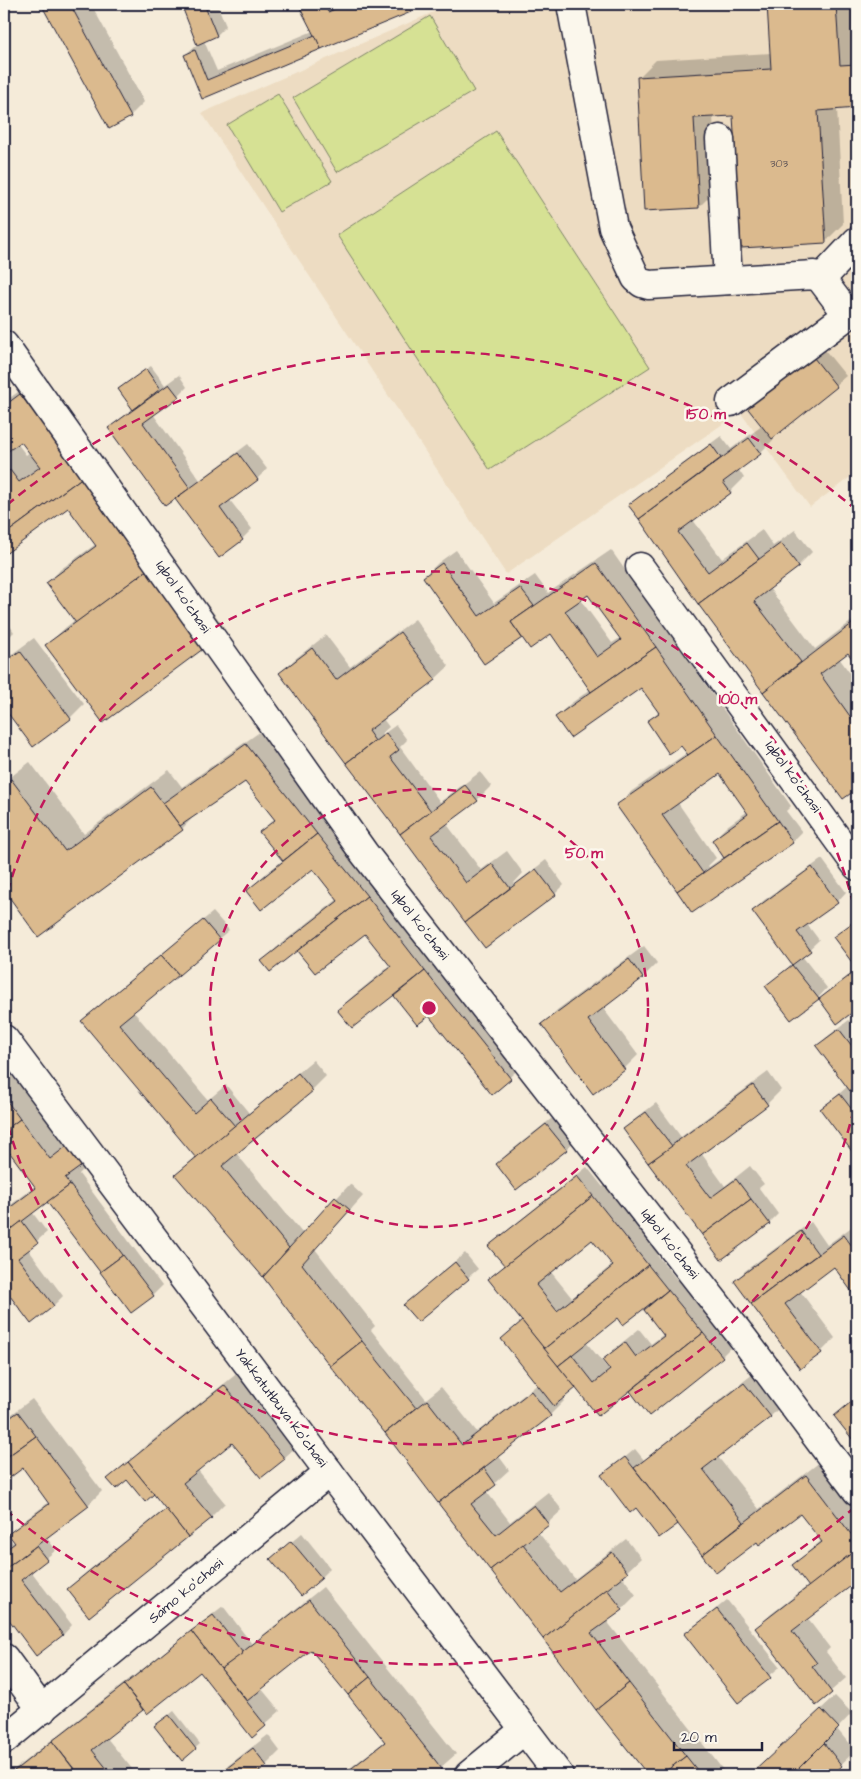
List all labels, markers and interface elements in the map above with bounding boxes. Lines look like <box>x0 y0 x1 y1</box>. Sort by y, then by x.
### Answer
house number: 303 <box>770 156 788 171</box>
text: 150 m <box>686 404 726 425</box>
street label: Iqbol koʻchasi <box>151 557 215 637</box>
text: 100 m <box>719 689 758 710</box>
street label: Iqbol koʻchasi <box>760 737 826 817</box>
text: 50 m <box>565 843 603 864</box>
street label: Iqbol koʻchasi <box>386 886 454 964</box>
centre of rings <box>420 999 438 1017</box>
street label: Iqbol koʻchasi <box>636 1205 704 1283</box>
street label: Yakkatutbuva koʻchasi <box>230 1344 332 1472</box>
street label: Samo koʻchasi <box>144 1554 228 1628</box>
scale bar <box>674 1719 761 1751</box>
text: 20 m <box>681 1727 717 1748</box>

